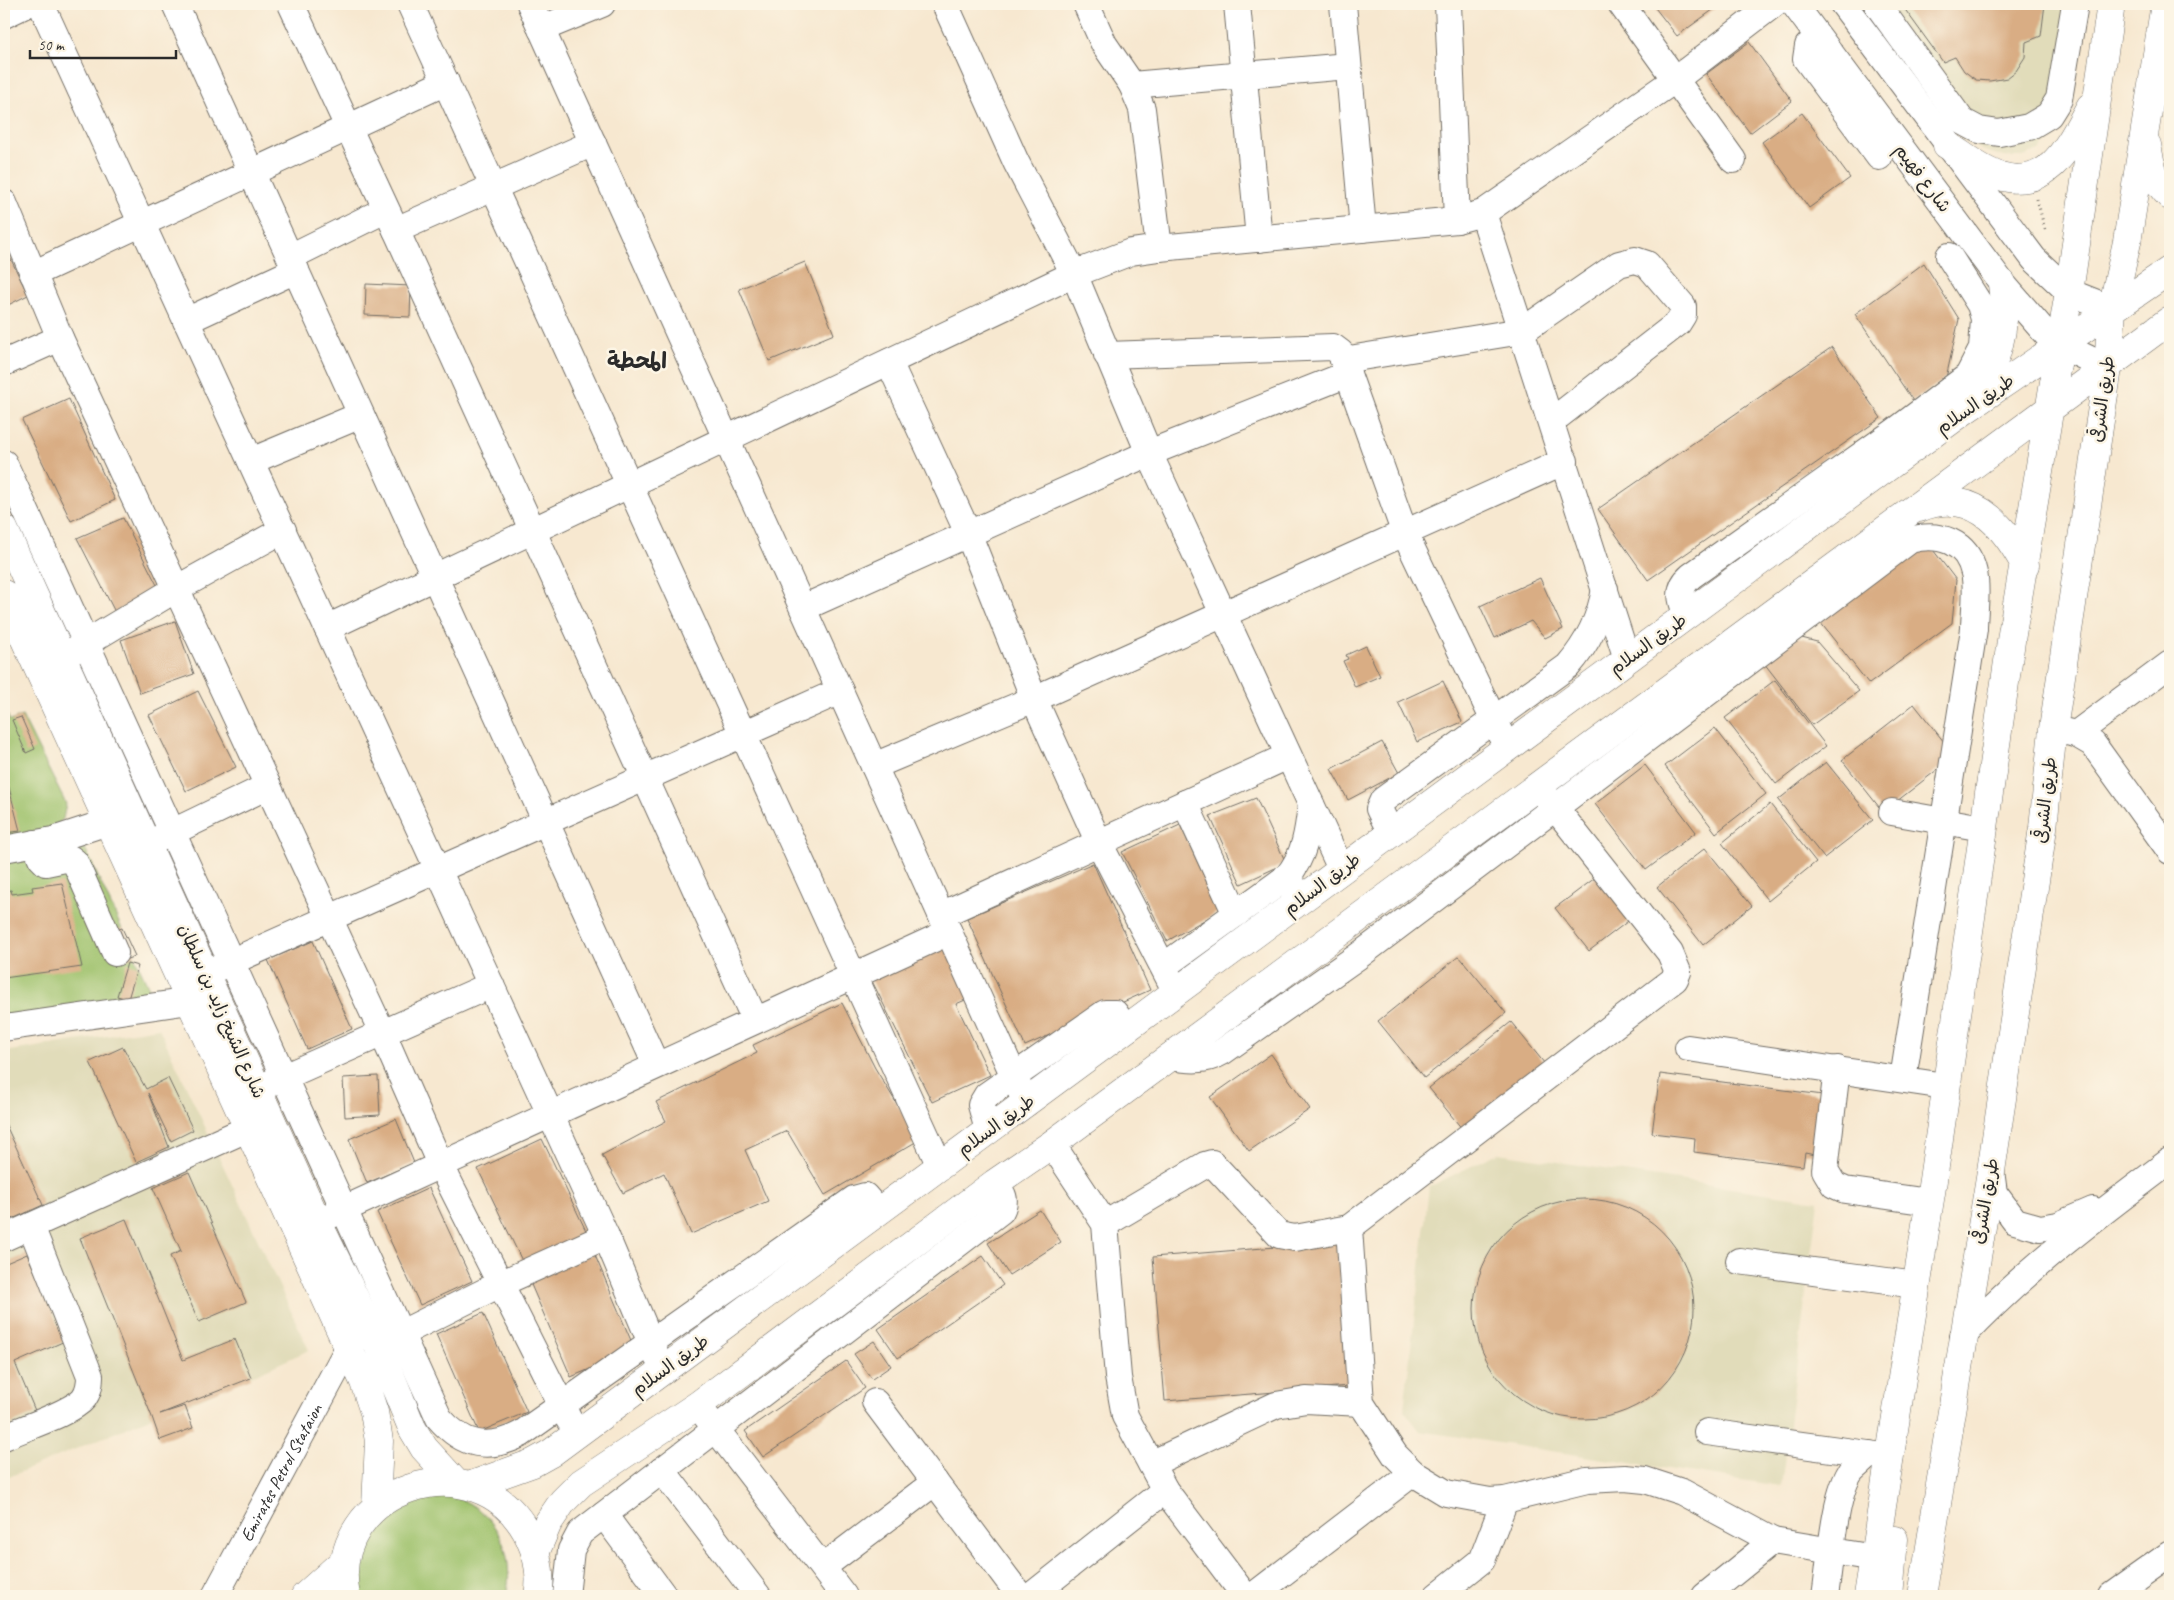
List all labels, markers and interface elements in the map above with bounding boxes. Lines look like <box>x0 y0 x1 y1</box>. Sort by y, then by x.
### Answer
scale bar <box>30 28 176 60</box>
text: 50 m <box>38 36 65 55</box>
street label: شارع فهيم <box>1888 139 1956 218</box>
district label: المحطة <box>607 347 667 375</box>
street label: طريق الشرقى <box>2084 354 2119 444</box>
street label: طريق السلام <box>1932 369 2020 441</box>
street label: طريق السلام <box>1605 609 1693 682</box>
street label: طريق الشرقى <box>2028 755 2061 845</box>
street label: طريق السلام <box>1279 848 1367 922</box>
street label: شارع الشيخ زايد بن سلطان <box>173 920 270 1102</box>
street label: طريق السلام <box>953 1090 1041 1163</box>
street label: طريق الشرقى <box>1966 1156 2003 1246</box>
street label: طريق السلام <box>627 1330 715 1403</box>
street label: Emirates Petrol Stataion <box>235 1399 327 1545</box>

